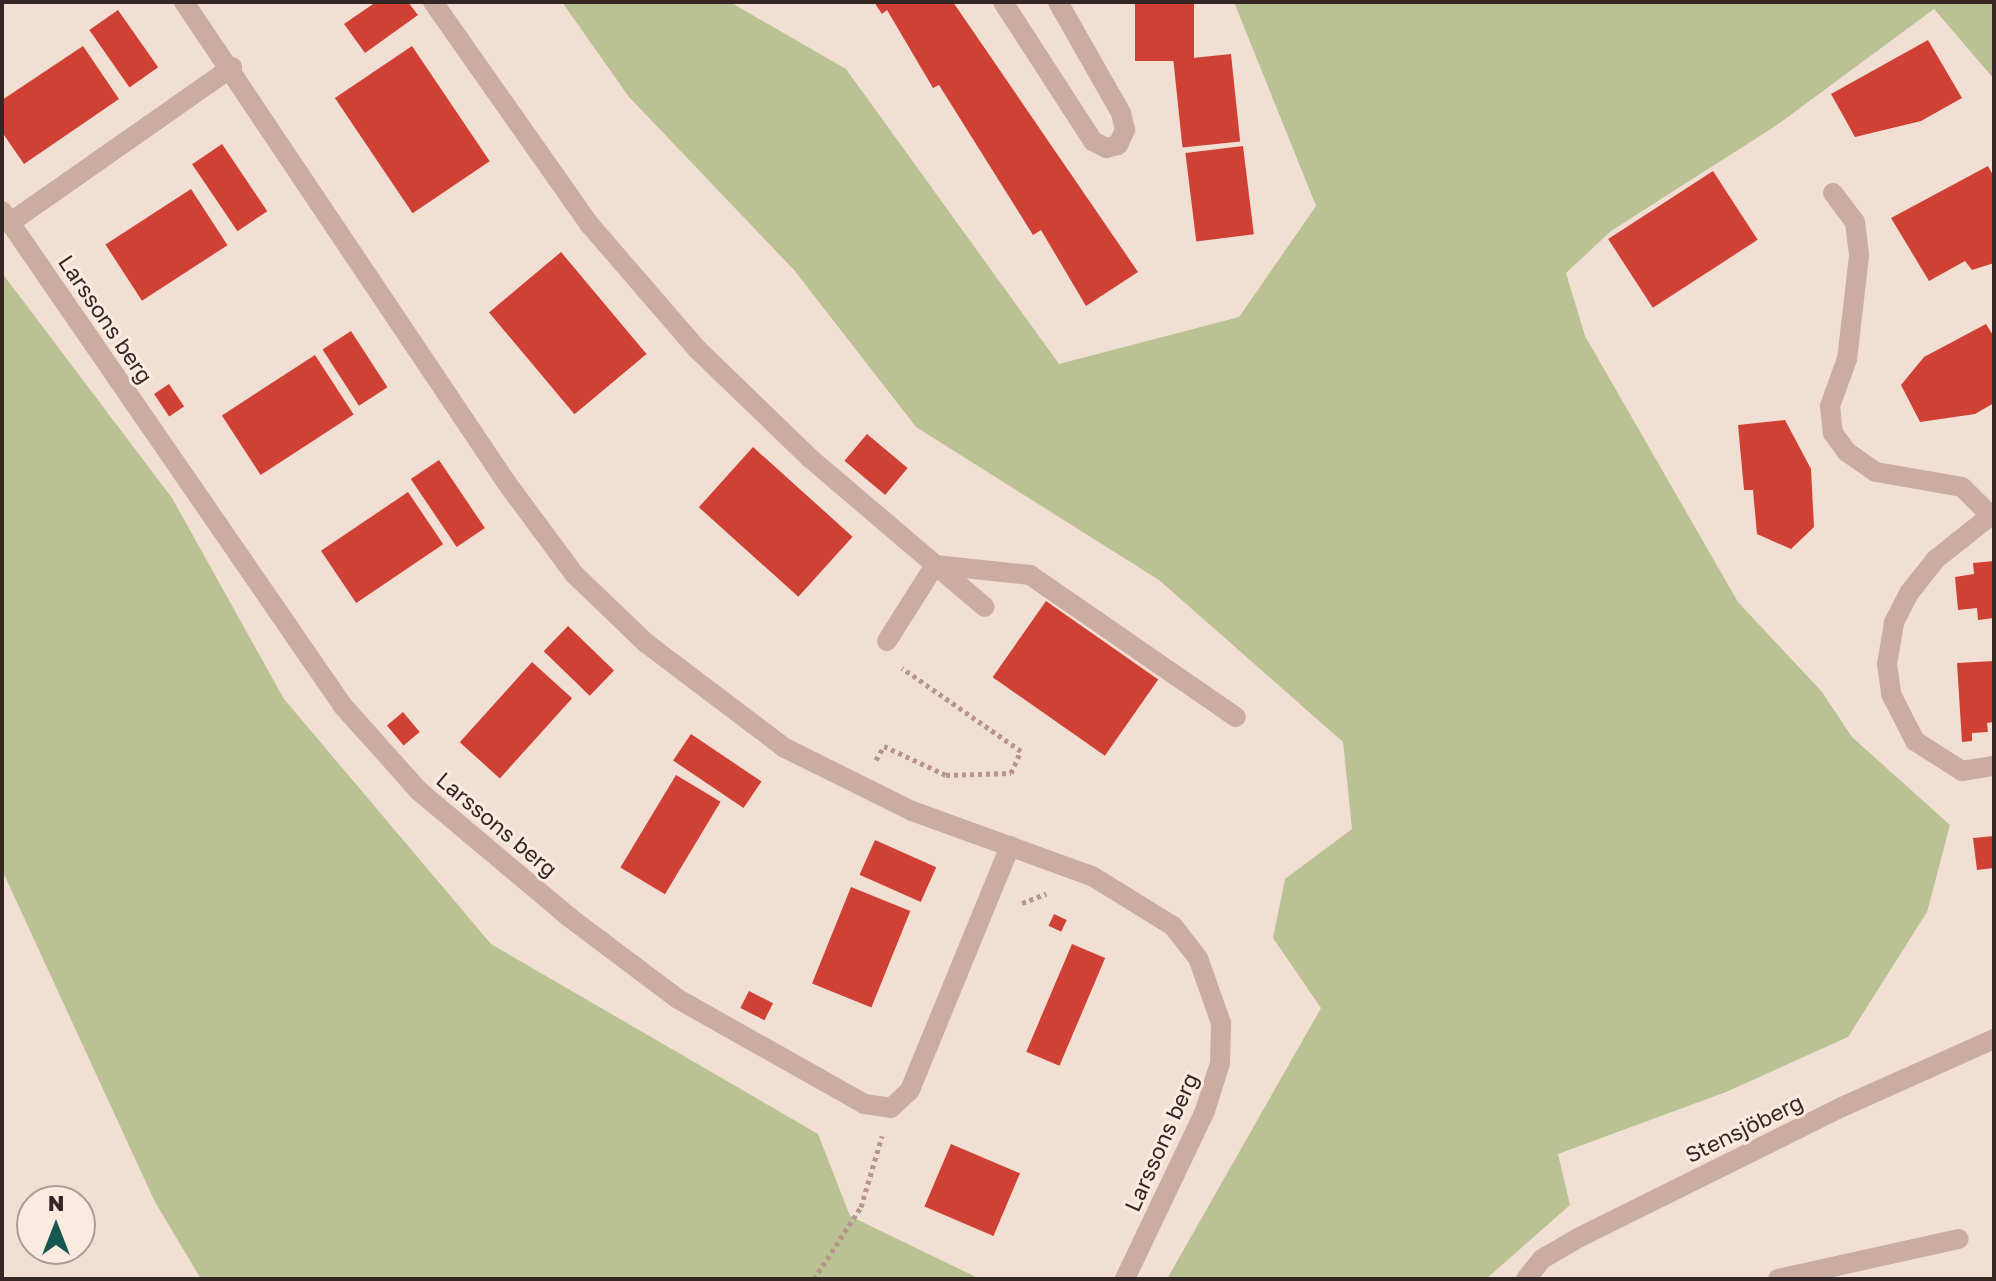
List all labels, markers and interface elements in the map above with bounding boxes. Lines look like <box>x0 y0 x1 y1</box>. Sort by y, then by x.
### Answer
street label: Larssons berg <box>53 250 159 388</box>
street label: Larssons berg <box>431 766 563 882</box>
street label: Larssons berg <box>1119 1068 1203 1216</box>
street label: Stensjöberg <box>1681 1088 1807 1168</box>
north arrow <box>16 1185 96 1265</box>
text: N <box>48 1189 64 1216</box>

